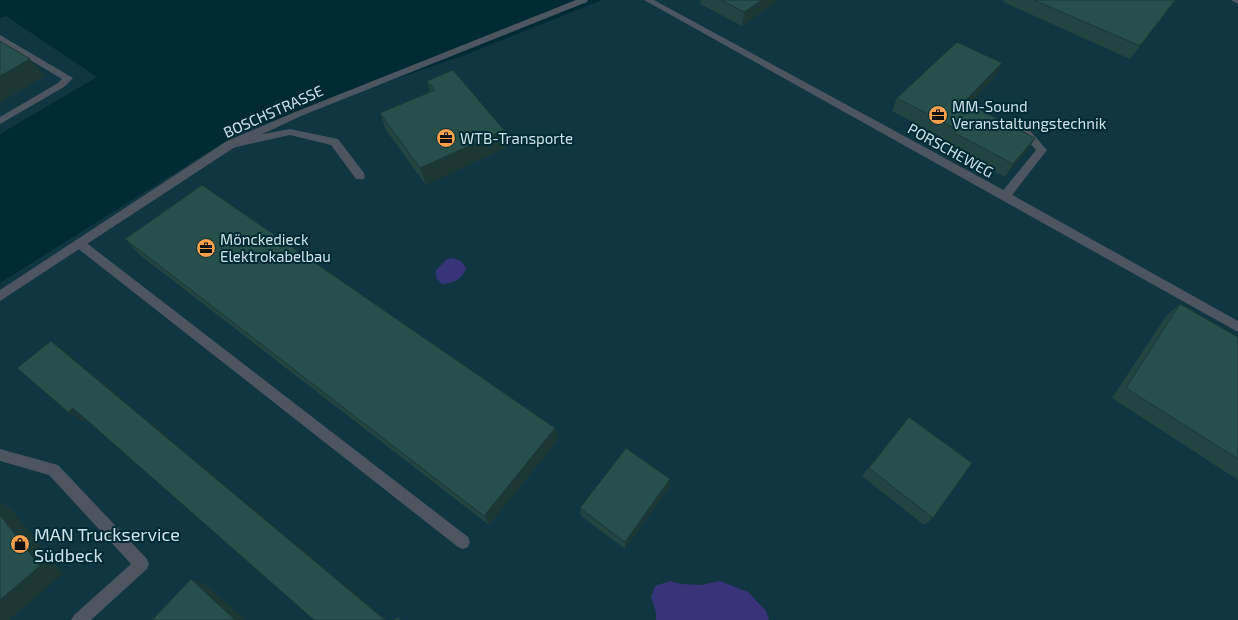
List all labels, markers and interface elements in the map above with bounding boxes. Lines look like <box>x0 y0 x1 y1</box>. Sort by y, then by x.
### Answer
street label: BOSCHSTRASSE <box>220 81 326 141</box>
place label: MM-Sound Veranstaltungstechnik <box>952 97 1107 132</box>
office icon: MM-Sound Veranstaltungstechnik <box>927 104 949 126</box>
street label: PORSCHEWEG <box>905 119 997 181</box>
office icon: WTB-Transporte <box>435 127 457 149</box>
place label: WTB-Transporte <box>460 129 573 147</box>
place label: Mönckedieck Elektrokabelbau <box>220 230 331 265</box>
office icon: Mönckedieck Elektrokabelbau <box>195 237 217 259</box>
place label: MAN Truckservice Südbeck <box>34 523 180 566</box>
shop icon: MAN Truckservice Südbeck <box>9 533 31 555</box>

